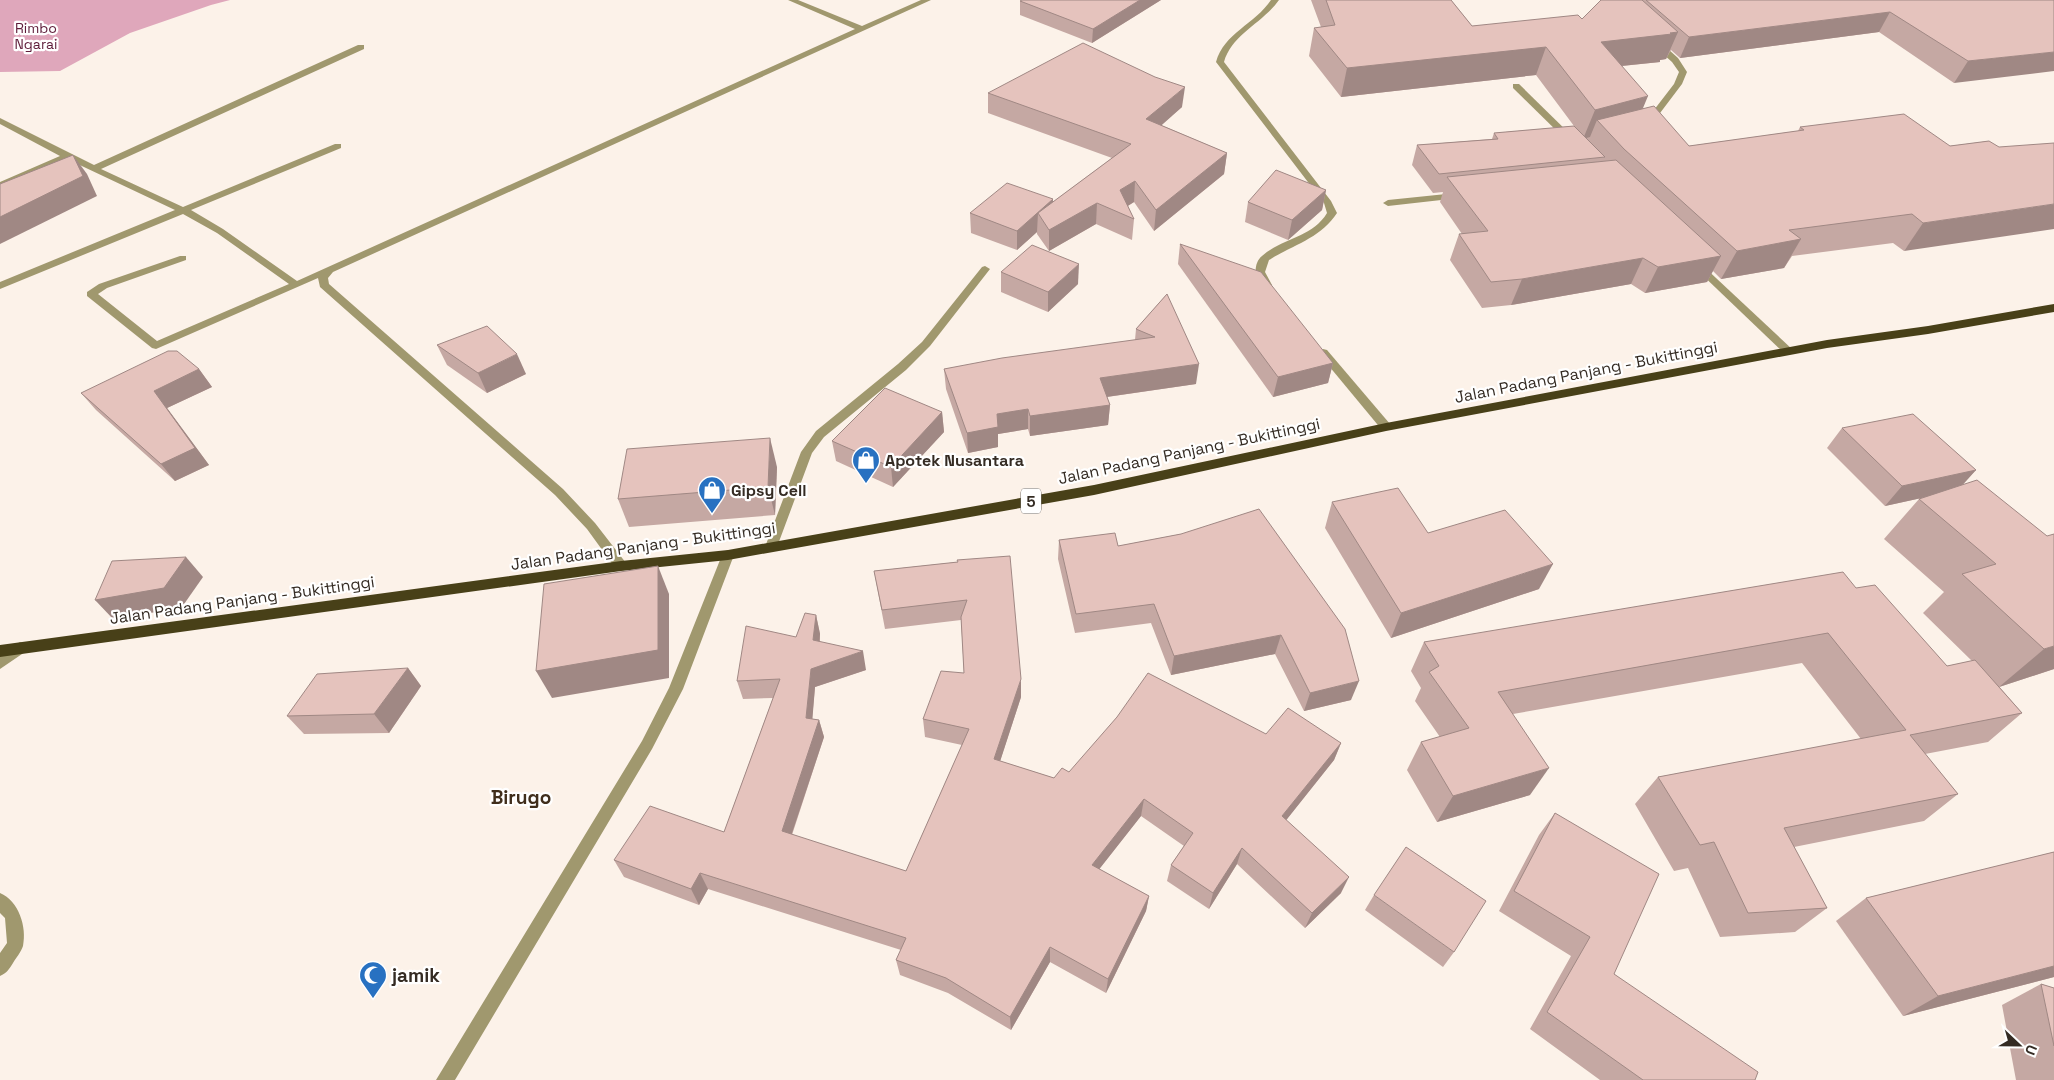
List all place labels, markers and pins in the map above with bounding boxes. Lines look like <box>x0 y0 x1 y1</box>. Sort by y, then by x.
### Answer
shop icon: Apotek Nusantara <box>851 445 881 484</box>
place label: Apotek Nusantara <box>885 450 1024 471</box>
shop icon: Gipsy Cell <box>697 475 727 514</box>
place label: Gipsy Cell <box>731 480 806 501</box>
mosque icon: jamik <box>358 960 388 999</box>
place label: jamik <box>391 963 440 988</box>

